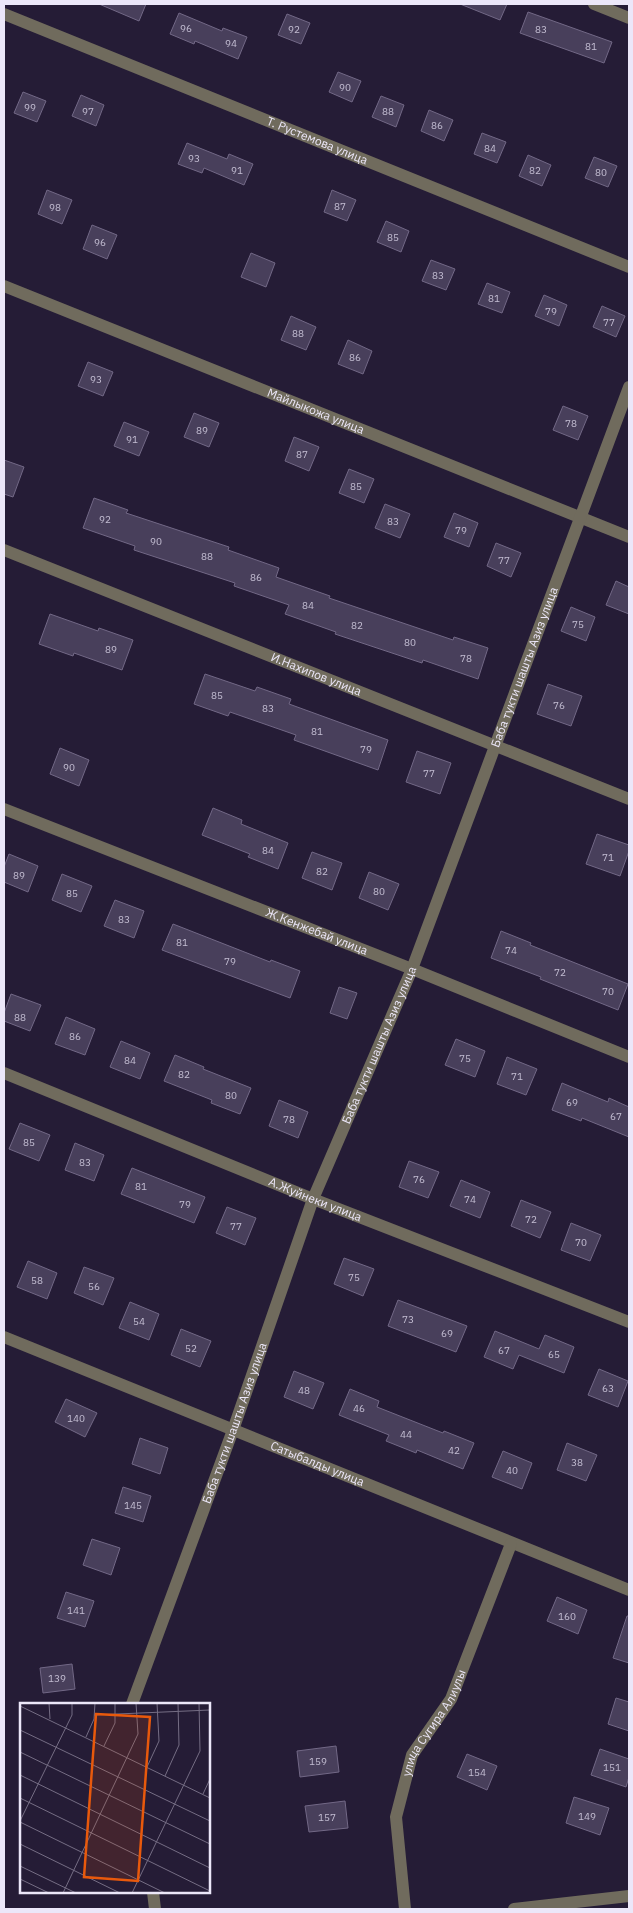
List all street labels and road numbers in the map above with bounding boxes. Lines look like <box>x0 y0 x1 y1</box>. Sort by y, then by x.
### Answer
street label: Т. Рустемова улица <box>265 113 371 168</box>
street label: Майлыкожа улица <box>265 385 367 437</box>
street label: Баба тукти шашты Азиз улица <box>487 584 561 749</box>
street label: И.Нахипов улица <box>269 649 364 699</box>
street label: Ж.Кенжебай улица <box>264 904 371 958</box>
street label: Баба тукти шашты Азиз улица <box>338 963 419 1126</box>
street label: А.Жуйнеки улица <box>267 1174 365 1225</box>
street label: Баба тукти шашты Азиз улица <box>199 1340 270 1506</box>
street label: Сатыбалды улица <box>268 1438 367 1489</box>
street label: улица Сугира Алиулы <box>399 1667 469 1778</box>

